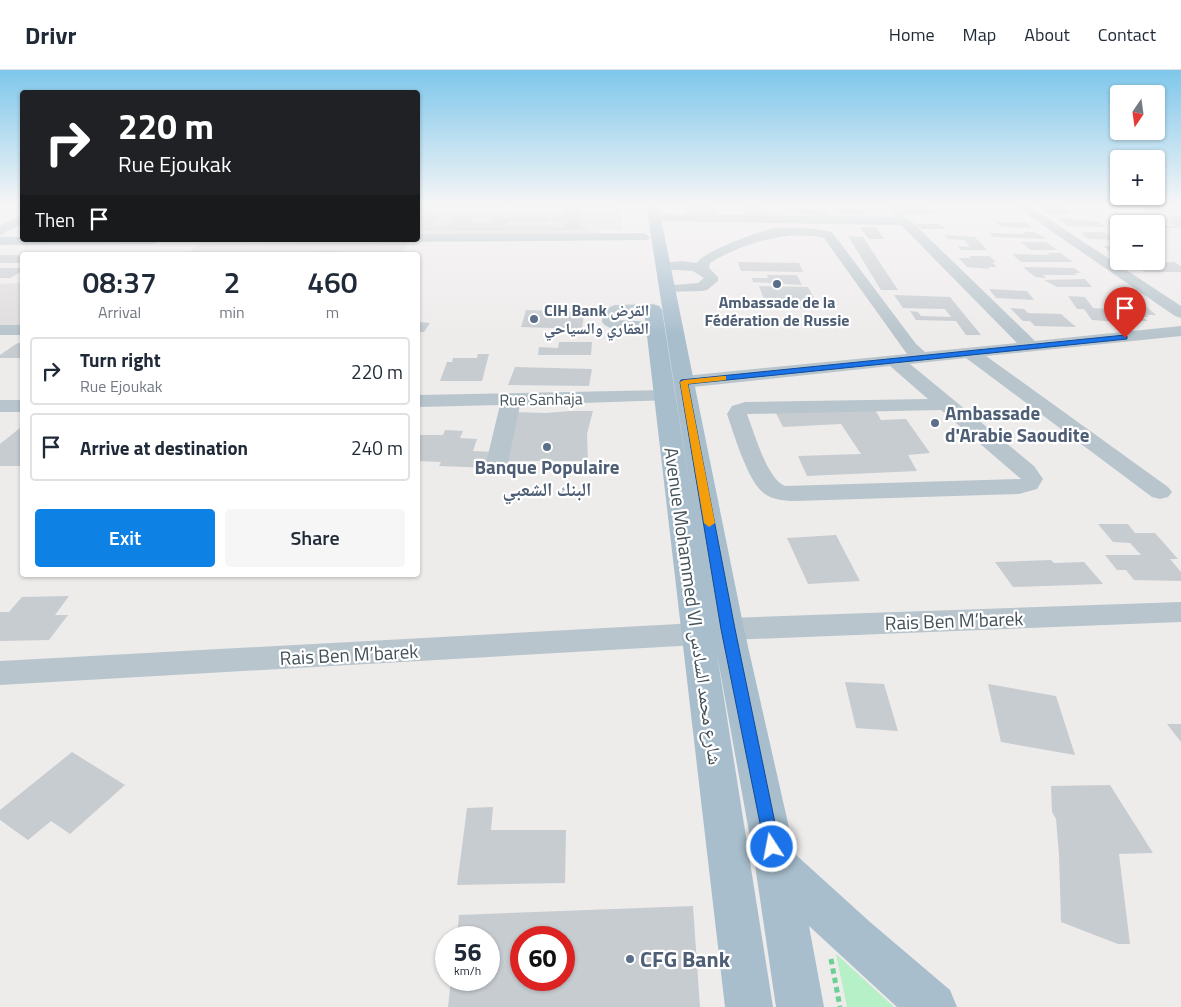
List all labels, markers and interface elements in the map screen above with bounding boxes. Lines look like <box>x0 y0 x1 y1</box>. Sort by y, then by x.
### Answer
text: Drivr <box>25 17 76 53</box>
text: Home <box>889 21 935 48</box>
text: Map <box>963 21 996 48</box>
text: About <box>1024 21 1070 48</box>
text: Contact <box>1098 21 1156 48</box>
north arrow <box>1110 85 1165 140</box>
map controls <box>1110 85 1165 270</box>
text: 220 m <box>118 99 214 153</box>
icon: right <box>35 110 100 175</box>
text: Rue Ejoukak <box>118 147 231 181</box>
button: + <box>1110 150 1165 205</box>
text: Then <box>35 205 75 234</box>
icon: arrive <box>85 205 113 233</box>
button: − <box>1110 215 1165 270</box>
text: 08:37 <box>82 259 157 305</box>
text: 2 <box>224 259 240 305</box>
text: 460 <box>307 259 358 305</box>
marker: Ambassade de la Fédération de Russie <box>771 278 783 290</box>
pin <box>1104 287 1146 338</box>
place label: Ambassade de la Fédération de Russie <box>705 290 849 332</box>
icon: arrive <box>1111 294 1139 322</box>
place label: CIH Bank القرض العقاري والسياحي <box>544 298 649 341</box>
text: Arrival <box>98 300 141 324</box>
text: min <box>219 300 245 324</box>
text: m <box>326 300 339 324</box>
marker: CIH Bank القرض العقاري والسياحي <box>528 313 540 325</box>
text: Turn right <box>80 345 161 374</box>
icon: right <box>37 357 65 385</box>
text: 220 m <box>351 357 403 386</box>
text: Rue Ejoukak <box>80 374 163 398</box>
street label: Rue Sanhaja <box>499 386 583 412</box>
place label: Ambassade d'Arabie Saoudite <box>945 398 1090 449</box>
marker: Ambassade d'Arabie Saoudite <box>929 417 941 429</box>
icon: arrive <box>37 433 65 461</box>
text: Arrive at destination <box>80 433 248 462</box>
text: 240 m <box>351 433 403 462</box>
marker: Banque Populaire البنك الشعبي <box>541 441 553 453</box>
street label: Avenue Mohammed VI شارع محمد السادس <box>657 445 731 767</box>
place label: Banque Populaire البنك الشعبي <box>474 452 620 504</box>
button: Exit <box>35 509 215 567</box>
button: Share <box>225 509 405 567</box>
street label: Rais Ben M’barek <box>884 603 1024 637</box>
street label: Rais Ben M’barek <box>279 636 419 672</box>
position arrow <box>745 820 797 872</box>
speed limit sign: 60 <box>510 926 575 991</box>
text: 56 <box>453 933 482 971</box>
place label: CFG Bank <box>640 942 731 976</box>
marker: CFG Bank <box>624 953 636 965</box>
text: km/h <box>454 961 481 980</box>

